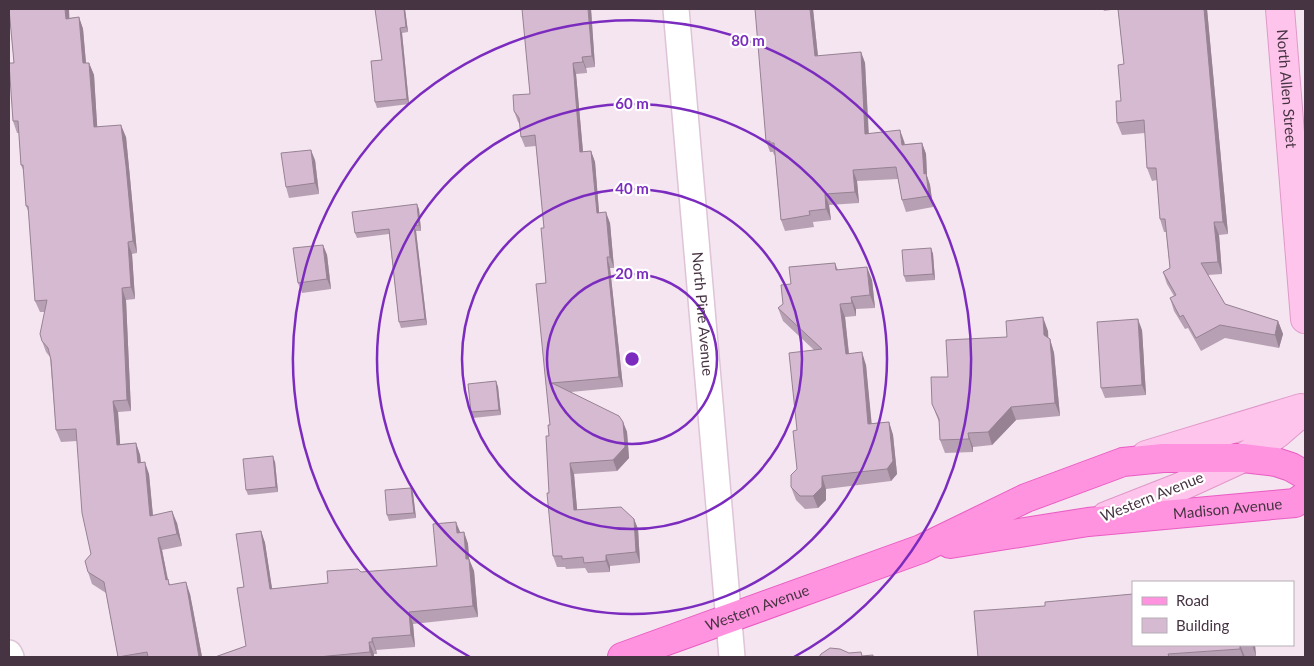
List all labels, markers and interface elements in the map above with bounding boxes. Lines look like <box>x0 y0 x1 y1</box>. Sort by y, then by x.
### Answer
street label: North Allen Street <box>1274 29 1301 149</box>
text: 80 m <box>731 31 765 49</box>
text: 60 m <box>615 94 649 112</box>
text: 40 m <box>615 179 649 197</box>
street label: North Pine Avenue <box>689 251 718 377</box>
text: 20 m <box>615 264 649 282</box>
centre of rings <box>623 350 641 368</box>
street label: Western Avenue <box>1098 467 1206 525</box>
street label: Madison Avenue <box>1172 494 1283 522</box>
street label: Western Avenue <box>703 580 812 634</box>
legend <box>1132 581 1294 646</box>
text: Road <box>1176 591 1209 609</box>
text: Building <box>1176 616 1229 634</box>

